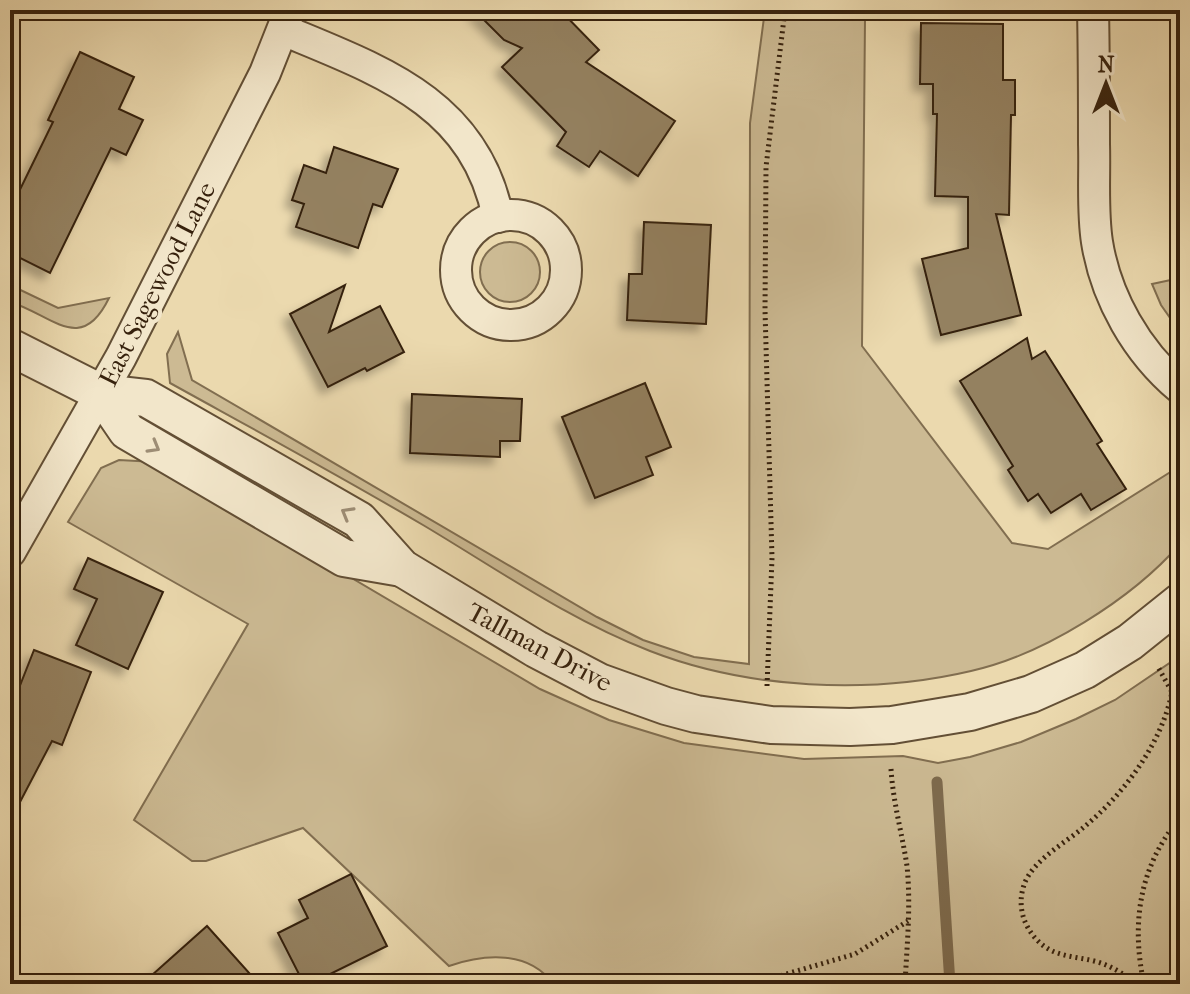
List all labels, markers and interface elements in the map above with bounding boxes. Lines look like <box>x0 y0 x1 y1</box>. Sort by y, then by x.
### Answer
north arrow <box>1066 44 1146 124</box>
text: N <box>1098 52 1115 78</box>
street label: East Sagewood Lane <box>93 177 222 391</box>
one-way arrow <box>146 437 160 453</box>
one-way arrow <box>341 508 356 523</box>
street label: Tallman Drive <box>462 596 618 699</box>

